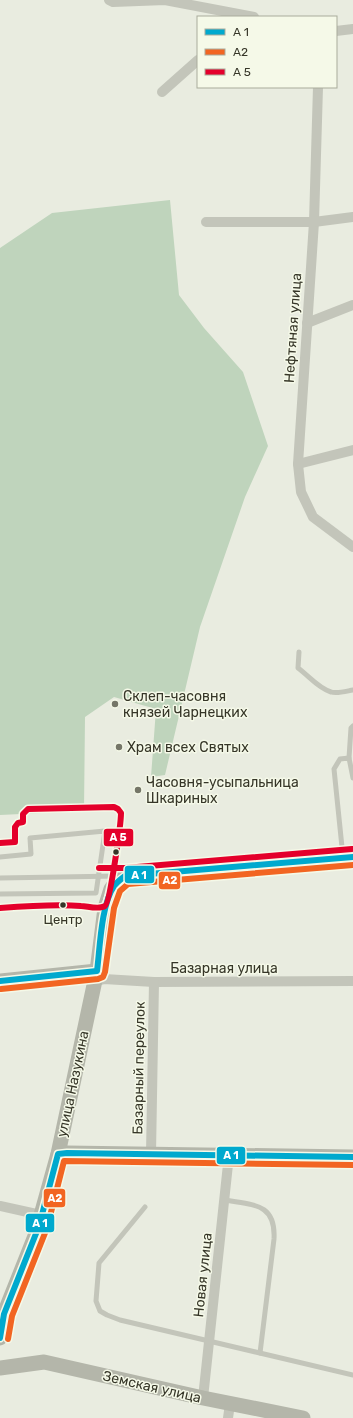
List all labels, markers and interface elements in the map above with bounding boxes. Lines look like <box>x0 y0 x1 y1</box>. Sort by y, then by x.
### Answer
legend <box>197 16 337 88</box>
text: A 1 <box>233 25 249 39</box>
text: A2 <box>233 45 248 59</box>
text: A 5 <box>233 65 251 79</box>
street label: Нефтяная улица <box>281 272 305 384</box>
place label: Склеп-часовня князей Чарнецких <box>123 688 248 721</box>
marker: Склеп-часовня князей Чарнецких <box>110 699 120 709</box>
place label: Храм всех Святых <box>127 739 249 756</box>
marker: Храм всех Святых <box>114 742 124 752</box>
place label: Часовня-усыпальница Шкариных <box>146 774 299 807</box>
marker: Часовня-усыпальница Шкариных <box>133 785 143 795</box>
line badge: A 5 <box>103 828 134 847</box>
text: A 5 <box>109 831 127 844</box>
unlabelled marker <box>111 847 121 857</box>
line badge: A 1 <box>124 865 155 884</box>
text: A 1 <box>131 869 147 882</box>
line badge: A2 <box>158 871 181 890</box>
text: A2 <box>162 874 178 887</box>
marker: Центр <box>58 900 68 910</box>
place label: Центр <box>43 912 83 927</box>
street label: Базарная улица <box>170 960 278 977</box>
street label: Базарный переулок <box>129 1001 149 1135</box>
street label: улица Назукина <box>53 1029 93 1139</box>
line badge: A 1 <box>216 1146 246 1165</box>
text: A 1 <box>223 1149 239 1162</box>
line badge: A2 <box>43 1188 66 1208</box>
text: A2 <box>47 1192 63 1205</box>
line badge: A 1 <box>25 1213 55 1233</box>
text: A 1 <box>32 1217 48 1230</box>
street label: Новая улица <box>190 1232 216 1318</box>
street label: Земская улица <box>101 1367 203 1407</box>

